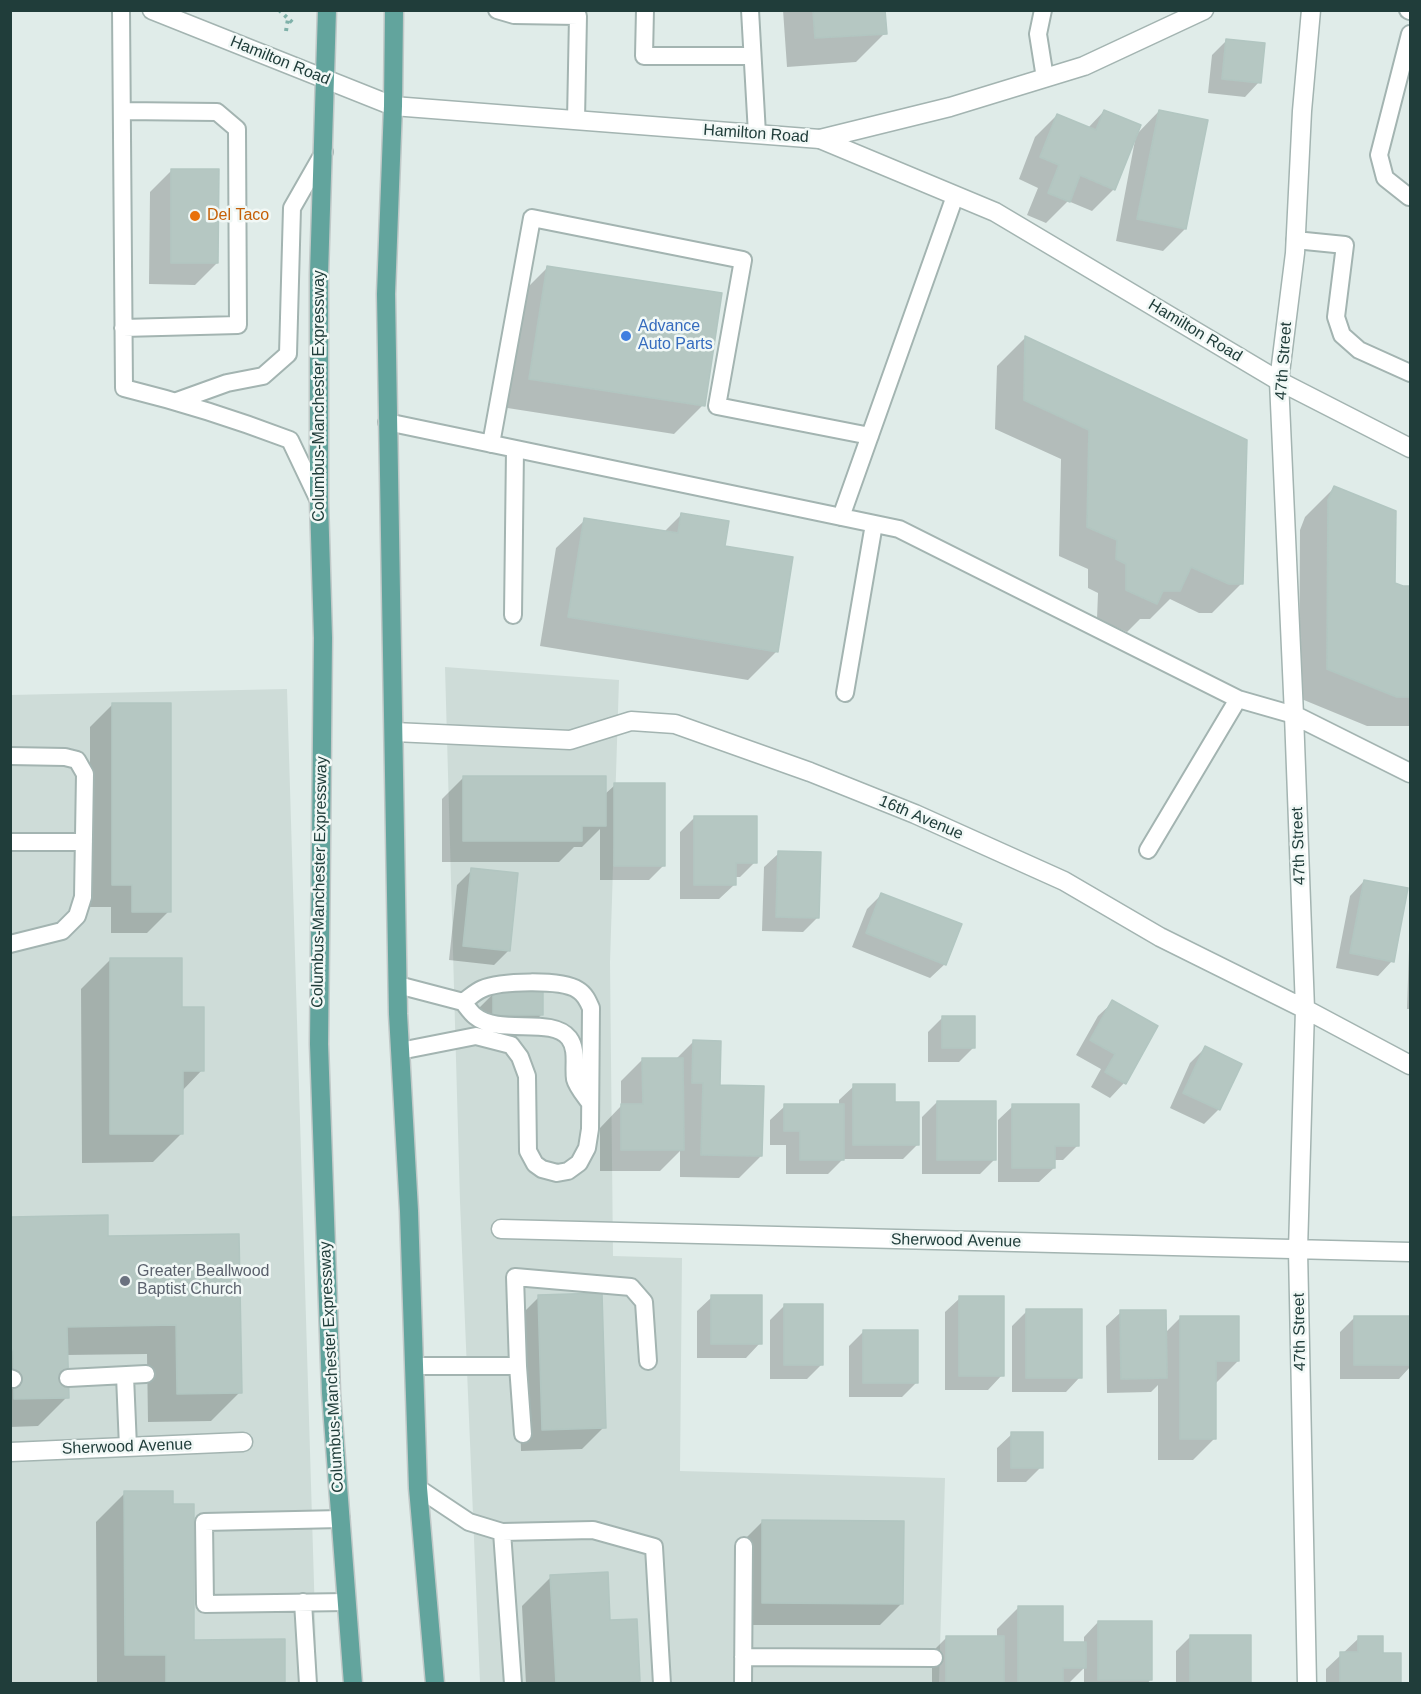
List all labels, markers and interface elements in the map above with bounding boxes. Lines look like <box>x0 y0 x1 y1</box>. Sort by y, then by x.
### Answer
street label: Hamilton Road <box>227 32 333 90</box>
street label: Hamilton Road <box>703 121 809 147</box>
place label: Del Taco <box>207 206 269 226</box>
marker: Del Taco <box>188 209 202 223</box>
street label: Columbus-Manchester Expressway <box>310 270 330 522</box>
street label: Hamilton Road <box>1145 296 1245 366</box>
place label: Advance Auto Parts <box>638 317 713 355</box>
street label: 47th Street <box>1272 321 1296 401</box>
marker: Advance Auto Parts <box>619 329 633 343</box>
street label: Columbus-Manchester Expressway <box>308 756 332 1008</box>
street label: 16th Avenue <box>876 792 966 844</box>
street label: 47th Street <box>1288 807 1310 885</box>
street label: Sherwood Avenue <box>891 1230 1021 1252</box>
street label: Columbus-Manchester Expressway <box>316 1241 348 1493</box>
place label: Greater Beallwood Baptist Church <box>137 1262 270 1300</box>
marker: Greater Beallwood Baptist Church <box>118 1274 132 1288</box>
street label: 47th Street <box>1290 1293 1310 1371</box>
street label: Sherwood Avenue <box>61 1435 193 1459</box>

